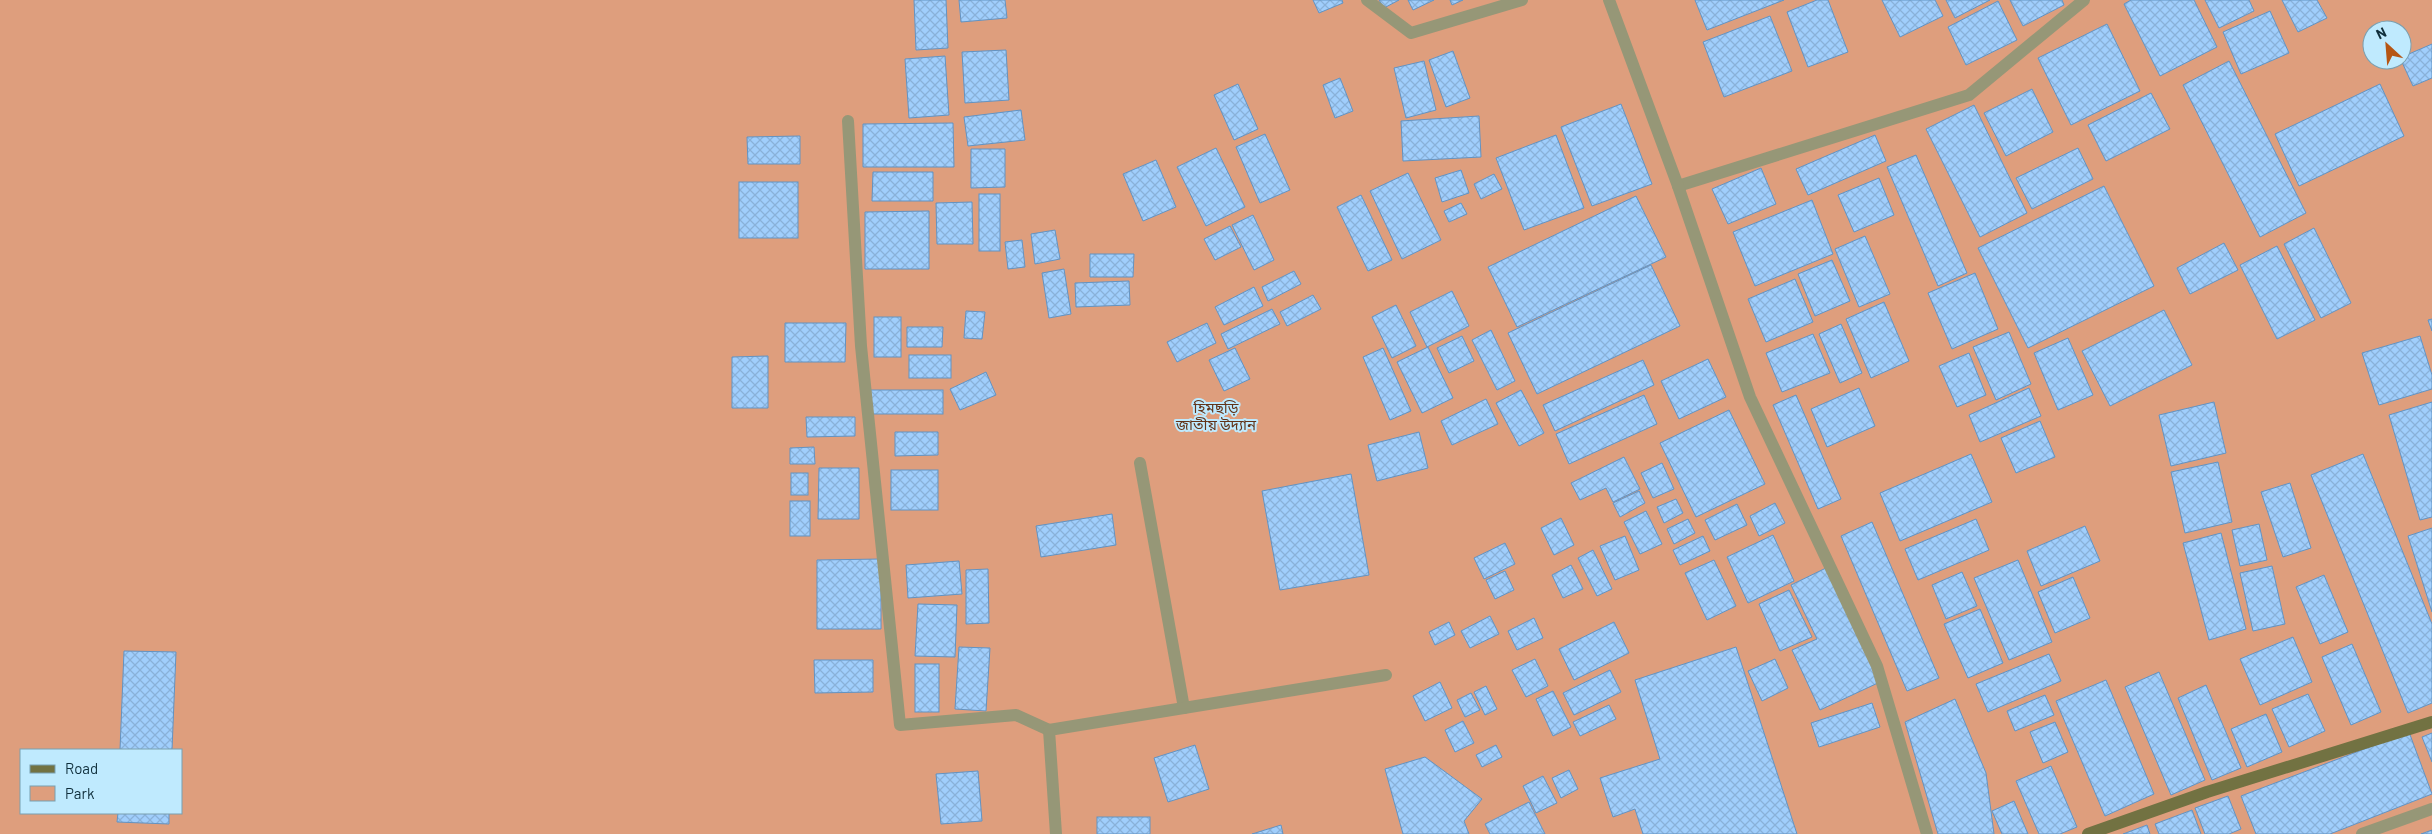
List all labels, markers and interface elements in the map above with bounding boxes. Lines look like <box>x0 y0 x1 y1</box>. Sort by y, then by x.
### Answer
north arrow <box>2362 20 2412 70</box>
text: N <box>2373 23 2389 43</box>
park label: হিমছড়ি জাতীয় উদ্যান <box>1175 398 1257 433</box>
legend <box>20 749 182 814</box>
text: Road <box>65 759 98 777</box>
text: Park <box>65 784 95 802</box>

